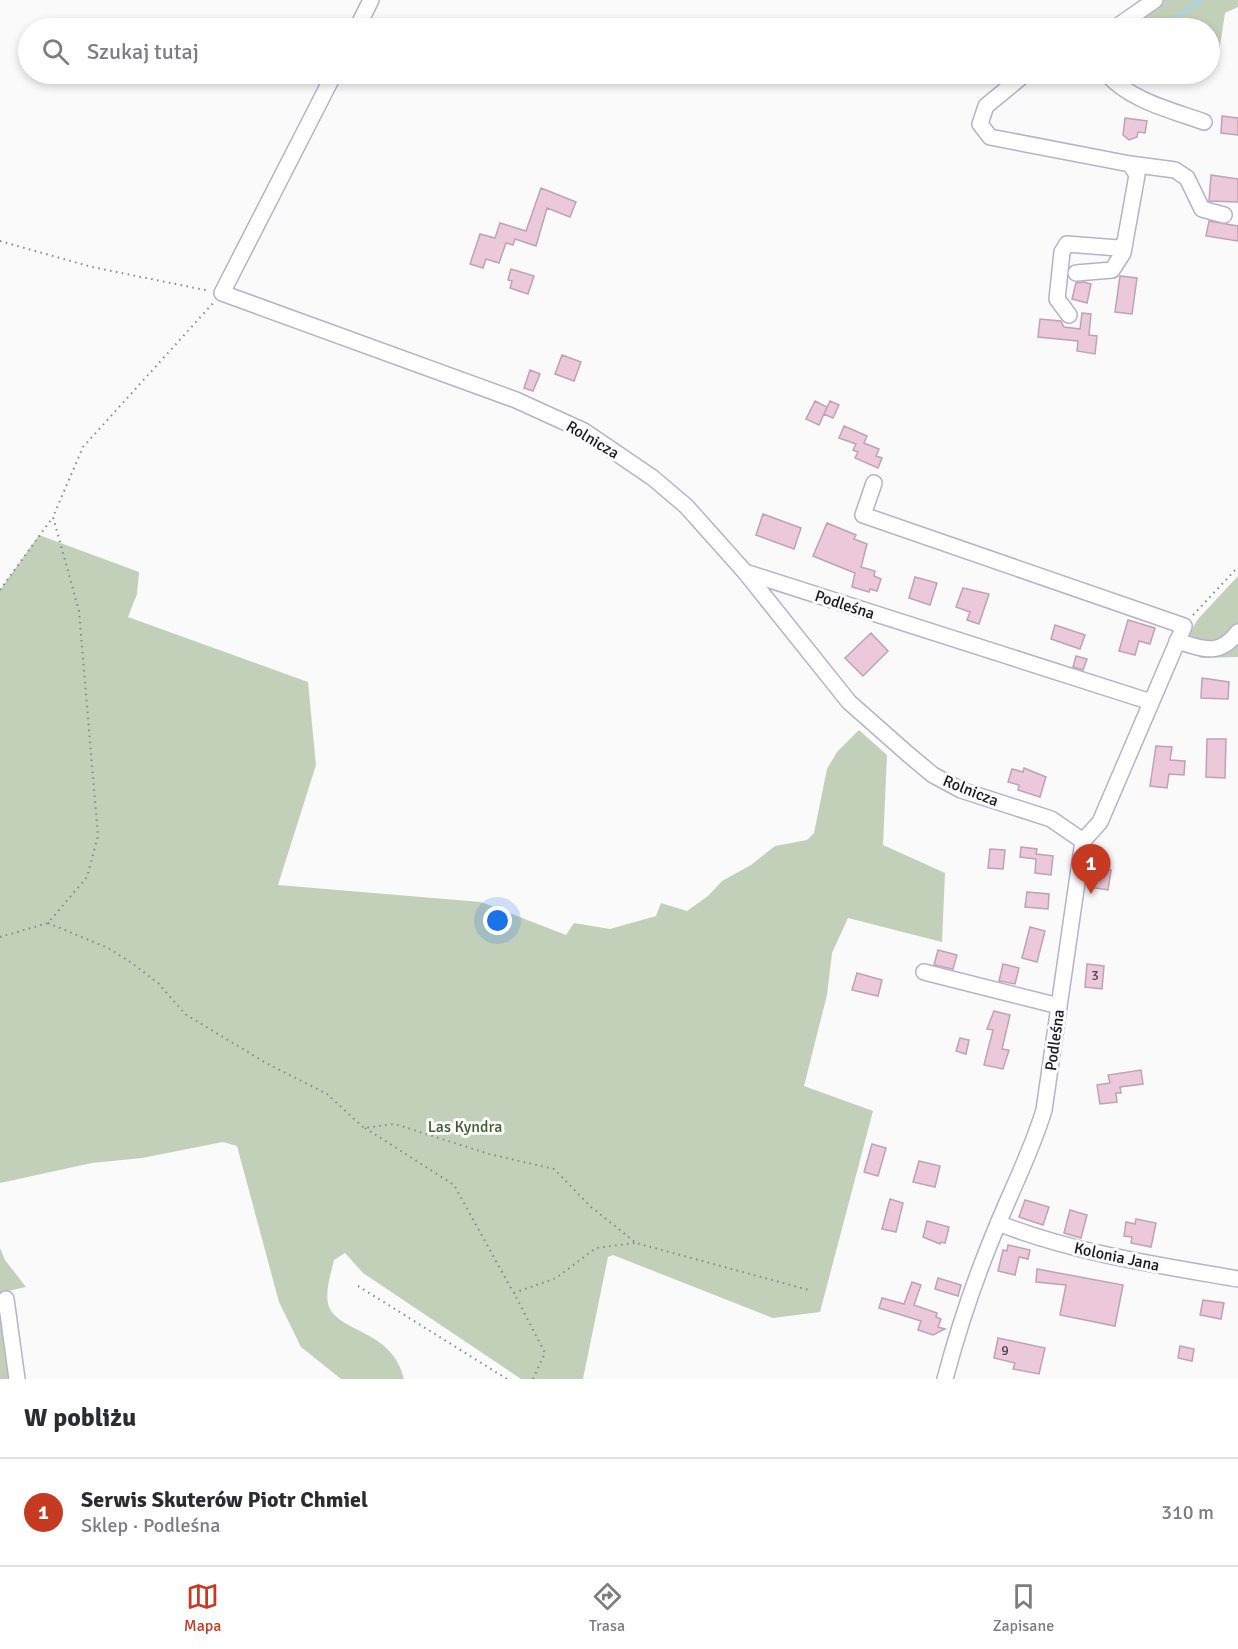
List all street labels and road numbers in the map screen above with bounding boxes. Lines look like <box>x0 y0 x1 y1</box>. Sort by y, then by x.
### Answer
street label: Rolnicza <box>562 416 623 463</box>
street label: Podleśna <box>812 586 877 624</box>
street label: Rolnicza <box>940 771 1001 811</box>
street label: Podleśna <box>1041 1008 1069 1072</box>
street label: Kolonia Jana <box>1072 1238 1161 1276</box>

